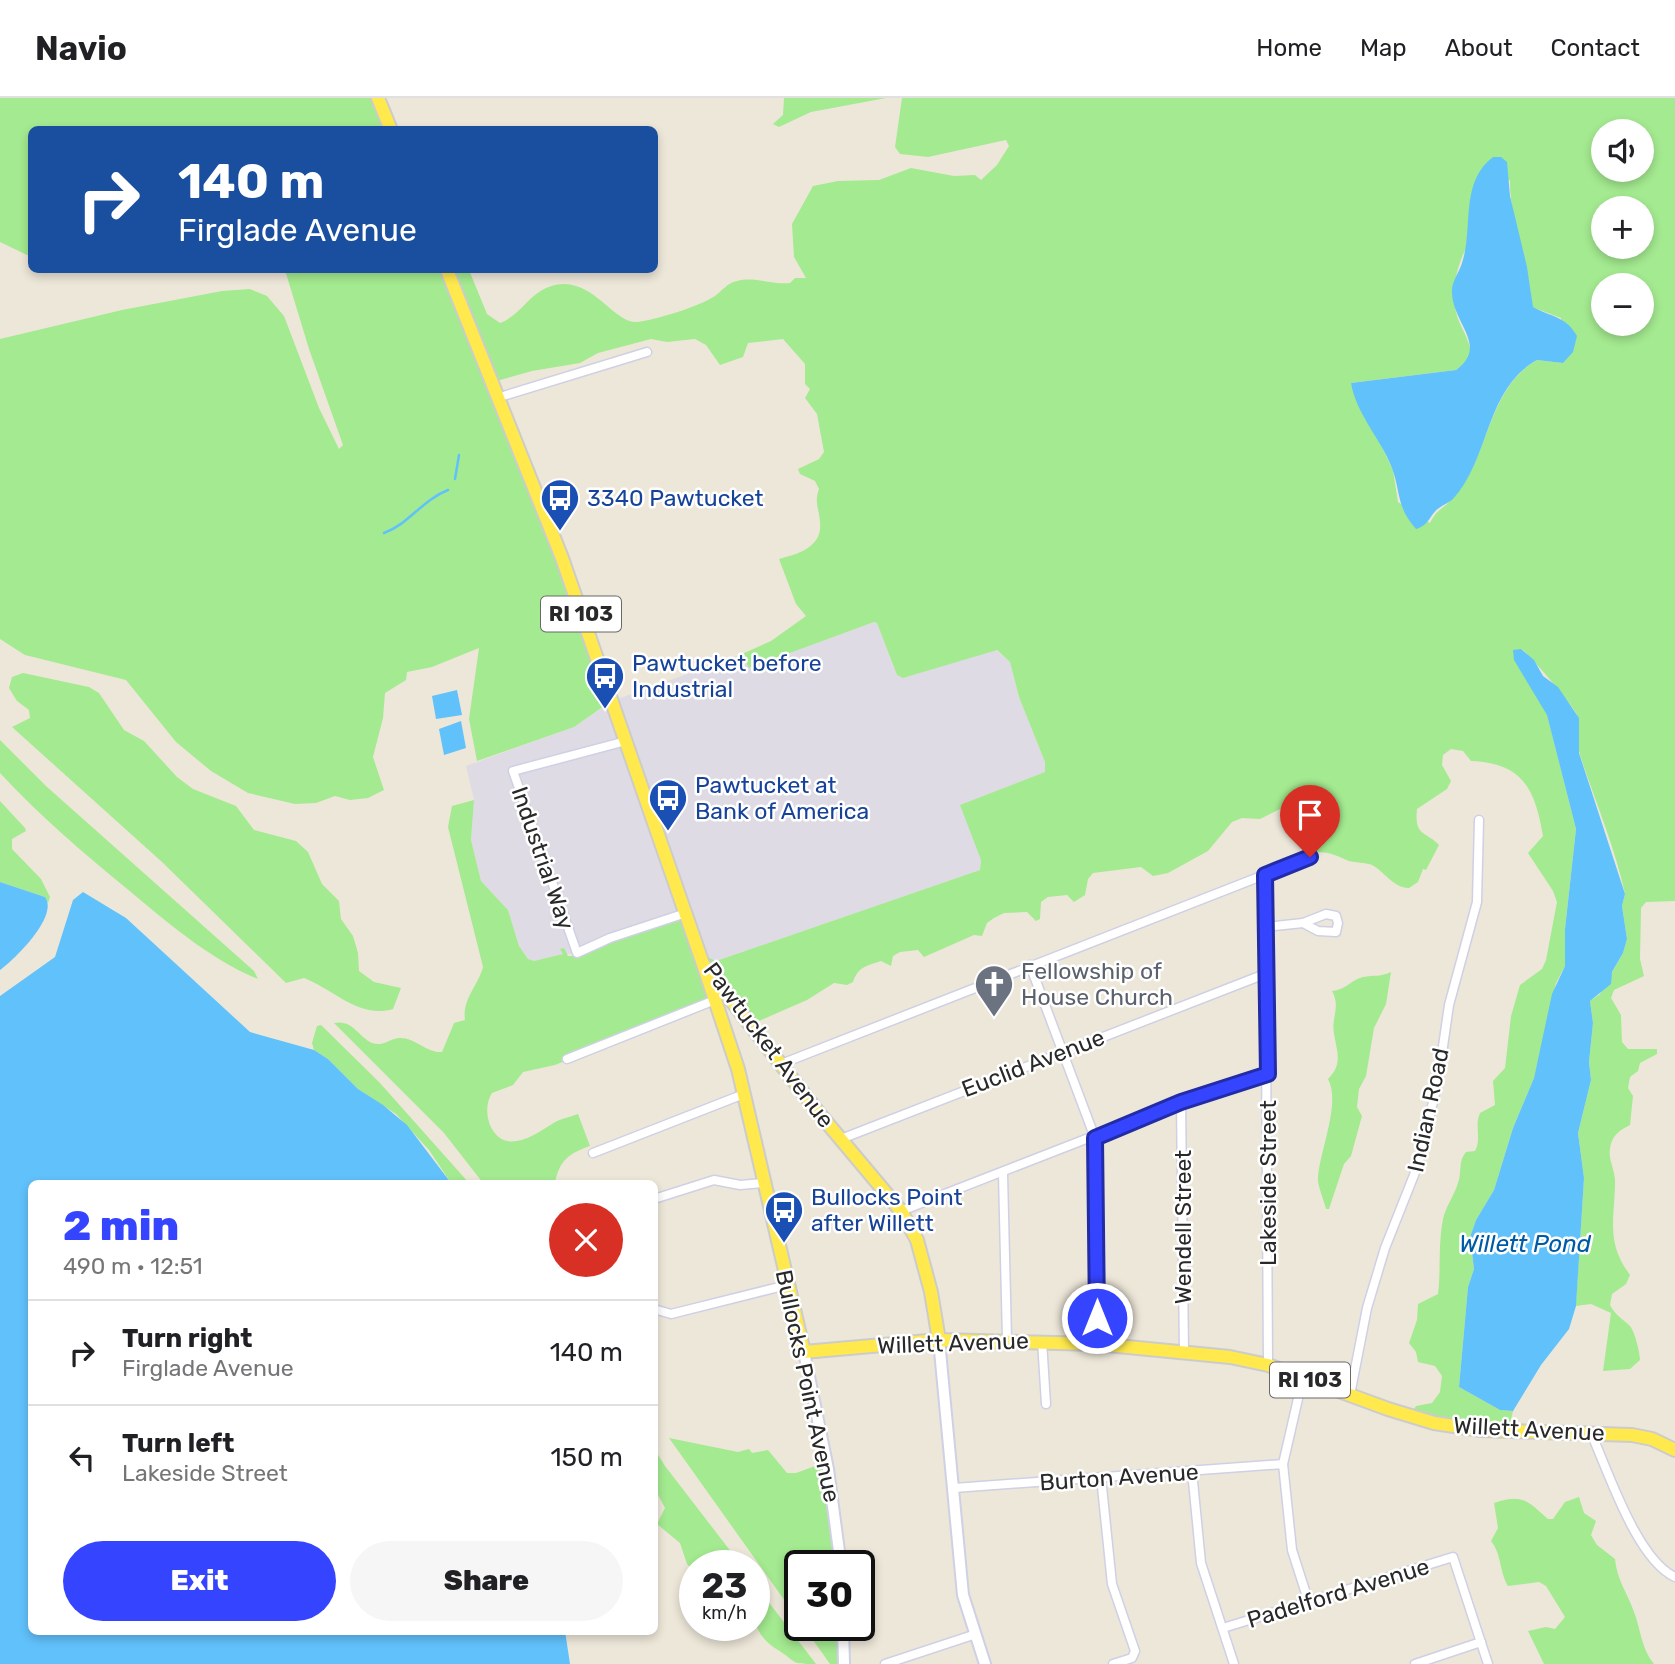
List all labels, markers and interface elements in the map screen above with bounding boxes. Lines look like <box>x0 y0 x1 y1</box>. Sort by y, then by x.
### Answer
text: Navio <box>35 29 127 68</box>
text: Home <box>1256 34 1322 62</box>
text: Map <box>1360 34 1407 62</box>
text: About <box>1445 34 1513 62</box>
text: Contact <box>1551 34 1640 62</box>
map controls <box>1591 119 1654 336</box>
button: sound <box>1591 119 1654 182</box>
text: 140 m <box>178 152 324 210</box>
icon: right <box>63 154 154 245</box>
button: + <box>1591 196 1654 259</box>
text: Firglade Avenue <box>178 211 417 249</box>
button: − <box>1591 273 1654 336</box>
bus stop icon: 3340 Pawtucket <box>539 477 581 532</box>
place label: 3340 Pawtucket <box>587 484 763 512</box>
road number: RI 103 <box>541 596 621 632</box>
place label: Pawtucket before Industrial <box>632 649 822 703</box>
bus stop icon: Pawtucket before Industrial <box>584 655 626 710</box>
place label: Pawtucket at Bank of America <box>695 771 869 825</box>
bus stop icon: Pawtucket at Bank of America <box>647 777 689 832</box>
street label: Industrial Way <box>505 783 581 933</box>
pin <box>1280 785 1340 857</box>
icon: arrive <box>1291 796 1329 834</box>
street label: Pawtucket Avenue <box>698 957 840 1133</box>
place label: Fellowship of House Church <box>1021 957 1173 1011</box>
church icon: Fellowship of House Church <box>973 963 1015 1018</box>
street label: Euclid Avenue <box>958 1023 1108 1103</box>
street label: Indian Road <box>1401 1045 1455 1175</box>
street label: Lakeside Street <box>1254 1100 1282 1266</box>
street label: Wendell Street <box>1169 1150 1197 1304</box>
place label: Bullocks Point after Willett <box>811 1183 962 1237</box>
bus stop icon: Bullocks Point after Willett <box>763 1189 805 1244</box>
text: 2 min <box>63 1201 179 1251</box>
button: close <box>549 1203 623 1277</box>
water label: Willett Pond <box>1459 1230 1592 1258</box>
text: 490 m · 12:51 <box>63 1252 203 1280</box>
street label: Bullocks Point Avenue <box>770 1267 846 1505</box>
position arrow <box>1060 1281 1134 1355</box>
text: Turn right <box>122 1323 252 1354</box>
street label: Willett Avenue <box>877 1326 1029 1360</box>
icon: right <box>63 1334 101 1372</box>
text: 140 m <box>550 1337 623 1368</box>
text: Firglade Avenue <box>122 1354 294 1382</box>
road number: RI 103 <box>1270 1362 1350 1398</box>
street label: Willett Avenue <box>1453 1411 1605 1447</box>
text: Turn left <box>122 1428 234 1459</box>
icon: left <box>63 1439 101 1477</box>
text: 150 m <box>550 1442 623 1473</box>
street label: Burton Avenue <box>1038 1457 1200 1497</box>
text: Lakeside Street <box>122 1459 288 1487</box>
button: Exit <box>63 1541 336 1621</box>
button: Share <box>350 1541 623 1621</box>
speed limit sign: 30 <box>784 1550 875 1641</box>
street label: Padelford Avenue <box>1244 1552 1432 1634</box>
text: 23 <box>702 1565 747 1607</box>
text: km/h <box>702 1602 747 1624</box>

